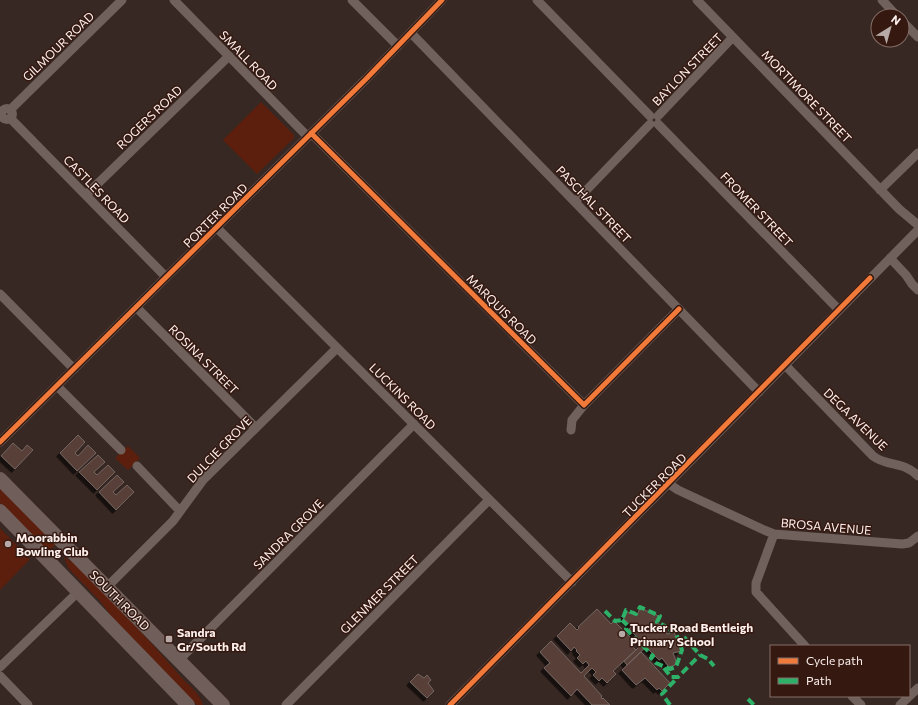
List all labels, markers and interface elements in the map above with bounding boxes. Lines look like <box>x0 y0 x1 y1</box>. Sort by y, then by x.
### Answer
street label: GILMOUR ROAD <box>19 8 97 84</box>
north arrow <box>870 8 910 48</box>
text: N <box>889 12 904 27</box>
street label: SMALL ROAD <box>217 27 281 93</box>
street label: BAYLON STREET <box>649 30 725 108</box>
street label: MORTIMORE STREET <box>759 47 855 145</box>
street label: ROGERS ROAD <box>113 82 185 152</box>
street label: CASTLES ROAD <box>61 152 133 226</box>
street label: PASCHAL STREET <box>554 163 634 246</box>
street label: FROMER STREET <box>718 169 796 249</box>
street label: PORTER ROAD <box>180 180 250 250</box>
street label: MARQUIS ROAD <box>464 271 540 347</box>
street label: ROSINA STREET <box>166 321 242 397</box>
street label: LUCKINS ROAD <box>367 360 439 432</box>
street label: DEGA AVENUE <box>821 385 891 453</box>
street label: DULCIE GROVE <box>184 413 254 485</box>
street label: TUCKER ROAD <box>619 450 689 520</box>
street label: SANDRA GROVE <box>250 496 326 572</box>
street label: BROSA AVENUE <box>780 515 872 537</box>
place label: Moorabbin Bowling Club <box>16 530 89 558</box>
marker: Moorabbin Bowling Club <box>3 539 13 549</box>
street label: GLENMER STREET <box>337 552 421 636</box>
street label: SOUTH ROAD <box>87 567 153 633</box>
place label: Tucker Road Bentleigh Primary School <box>630 620 753 648</box>
place label: Sandra Gr/South Rd <box>177 625 246 653</box>
marker: Tucker Road Bentleigh Primary School <box>617 629 627 639</box>
marker: Sandra Gr/South Rd <box>164 634 174 644</box>
legend <box>770 645 910 697</box>
text: Cycle path <box>806 653 863 667</box>
text: Path <box>806 673 832 687</box>

